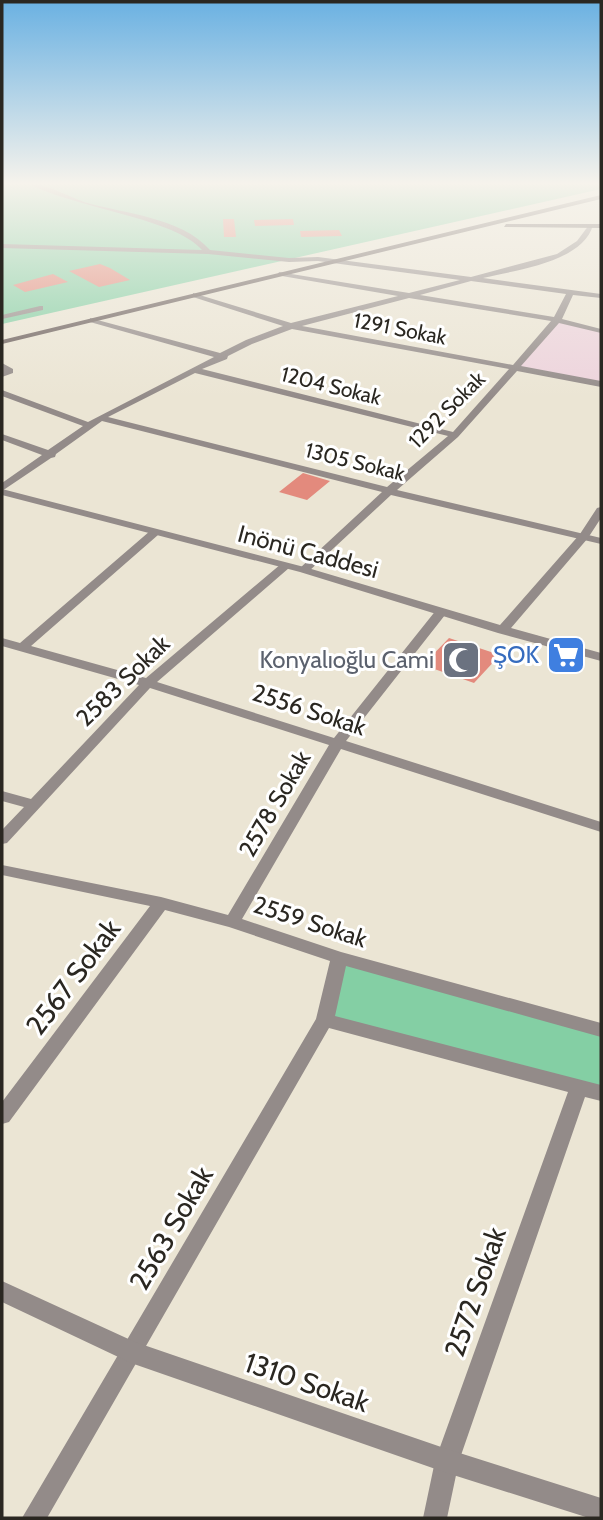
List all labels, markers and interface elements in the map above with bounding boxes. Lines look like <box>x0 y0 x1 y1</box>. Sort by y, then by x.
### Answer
street label: 1291 Sokak <box>352 307 449 350</box>
street label: 1204 Sokak <box>279 361 384 410</box>
street label: 1292 Sokak <box>403 366 491 453</box>
street label: 1305 Sokak <box>303 437 408 486</box>
street label: Inönü Caddesi <box>235 519 382 584</box>
street label: 2583 Sokak <box>70 629 176 732</box>
supermarket icon: ŞOK <box>545 634 587 676</box>
mosque icon: Konyalıoğlu Cami <box>440 639 482 681</box>
place label: ŞOK <box>493 640 539 669</box>
place label: Konyalıoğlu Cami <box>259 645 434 674</box>
street label: 2556 Sokak <box>249 678 370 742</box>
street label: 2578 Sokak <box>233 745 317 862</box>
street label: 2559 Sokak <box>250 890 371 954</box>
street label: 2567 Sokak <box>18 912 128 1042</box>
street label: 2563 Sokak <box>122 1160 220 1296</box>
street label: 2572 Sokak <box>437 1222 513 1361</box>
street label: 1310 Sokak <box>240 1345 374 1419</box>

